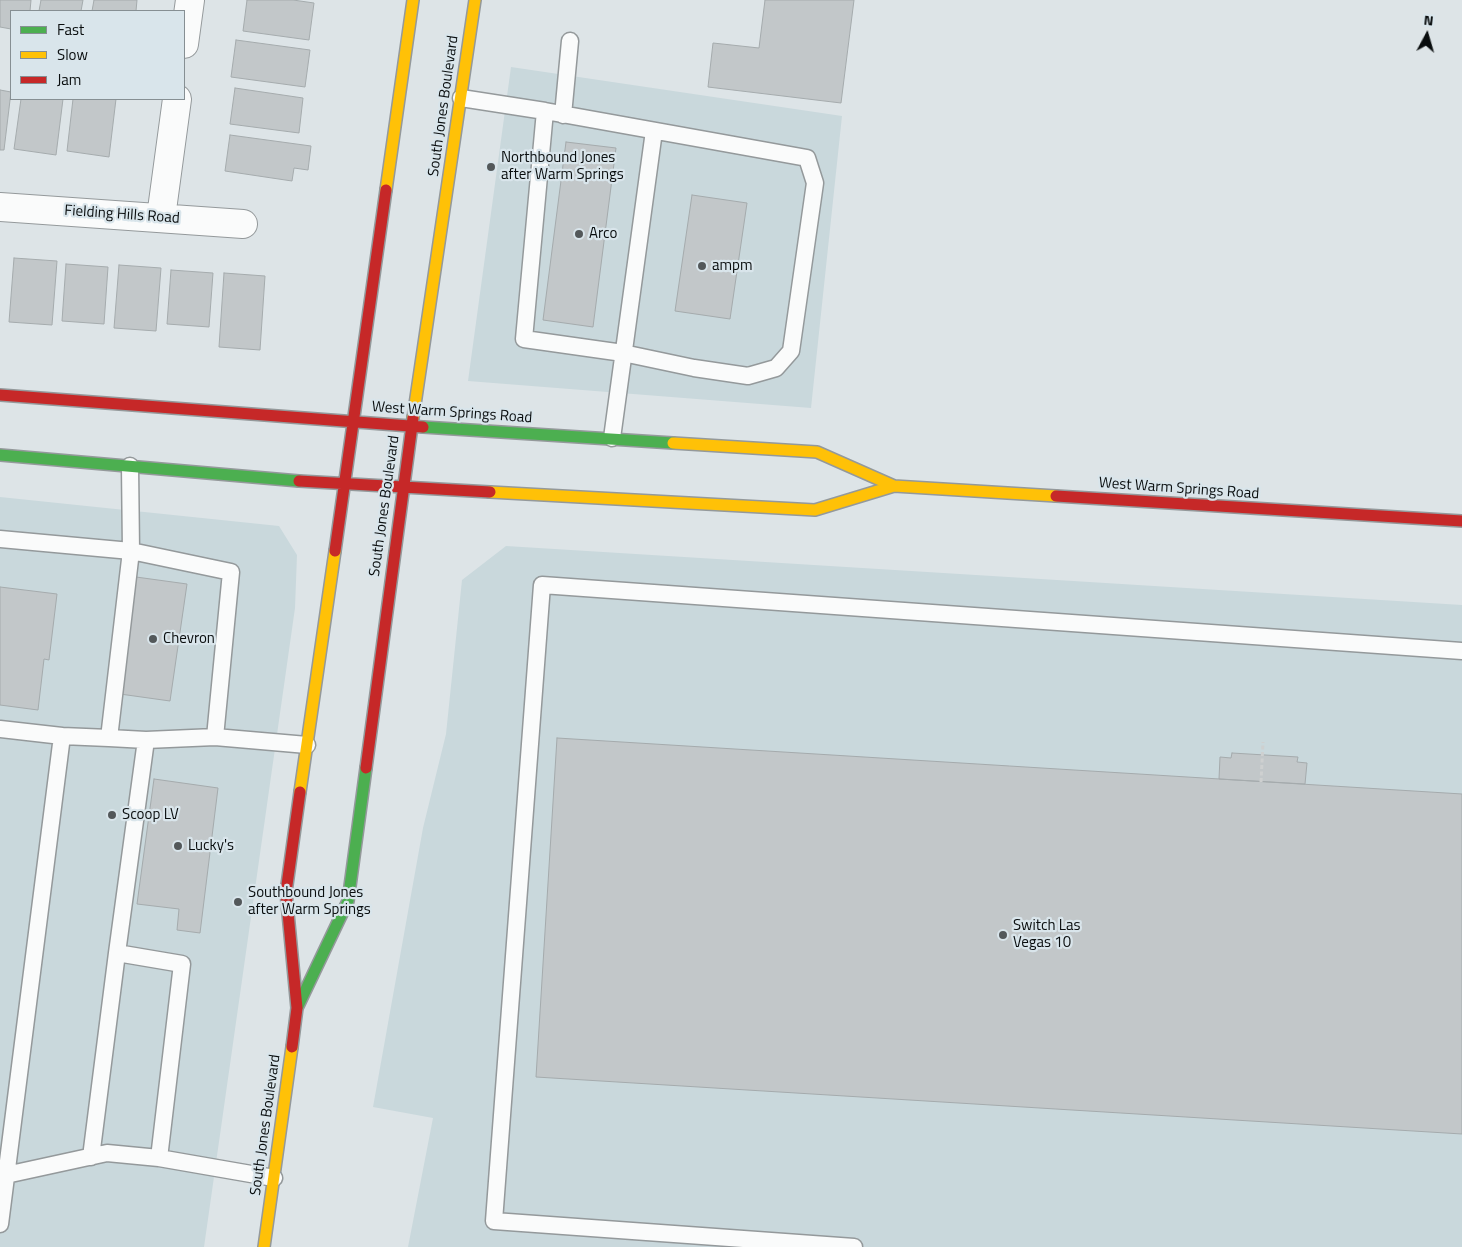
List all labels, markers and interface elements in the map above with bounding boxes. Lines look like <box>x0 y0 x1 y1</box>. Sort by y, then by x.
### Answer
text: N <box>1423 9 1435 31</box>
legend <box>10 10 185 100</box>
north arrow <box>1402 10 1452 60</box>
text: Fast <box>57 18 84 41</box>
street label: South Jones Boulevard <box>425 34 463 178</box>
text: Slow <box>57 43 88 66</box>
text: Jam <box>57 68 81 91</box>
place label: Northbound Jones after Warm Springs <box>501 149 624 184</box>
marker: Northbound Jones after Warm Springs <box>485 161 497 173</box>
street label: Fielding Hills Road <box>64 202 180 228</box>
place label: Arco <box>589 225 617 243</box>
marker: Arco <box>573 228 585 240</box>
place label: ampm <box>712 257 752 275</box>
marker: ampm <box>696 260 708 272</box>
street label: West Warm Springs Road <box>371 398 533 428</box>
street label: South Jones Boulevard <box>366 434 404 578</box>
street label: West Warm Springs Road <box>1098 474 1260 504</box>
place label: Chevron <box>163 630 215 648</box>
marker: Chevron <box>147 633 159 645</box>
place label: Scoop LV <box>122 806 179 824</box>
marker: Scoop LV <box>106 809 118 821</box>
place label: Lucky's <box>188 837 234 855</box>
marker: Lucky's <box>172 840 184 852</box>
place label: Southbound Jones after Warm Springs <box>248 884 371 919</box>
marker: Southbound Jones after Warm Springs <box>232 896 244 908</box>
place label: Switch Las Vegas 10 <box>1013 917 1081 952</box>
marker: Switch Las Vegas 10 <box>997 929 1009 941</box>
street label: South Jones Boulevard <box>247 1053 285 1197</box>

